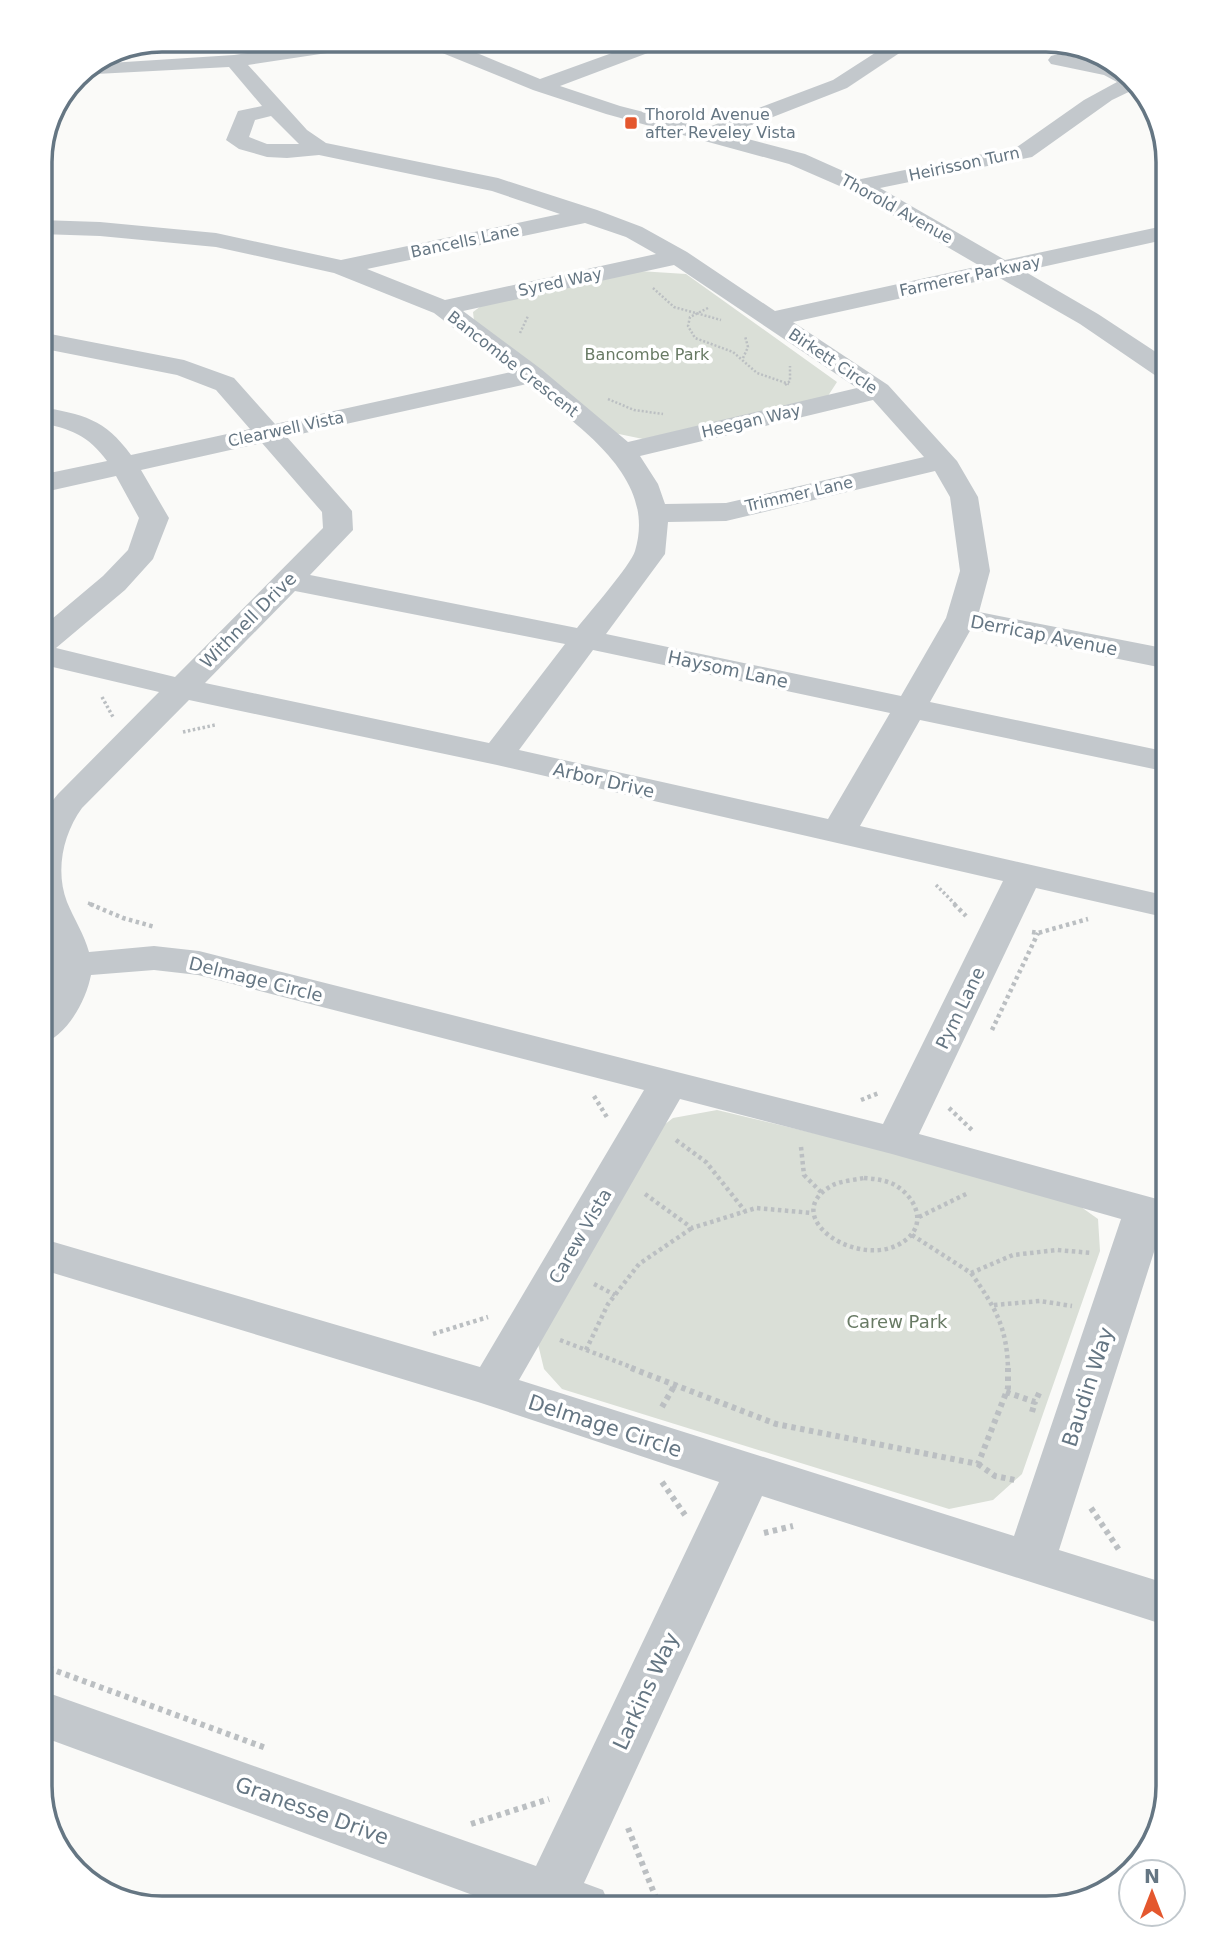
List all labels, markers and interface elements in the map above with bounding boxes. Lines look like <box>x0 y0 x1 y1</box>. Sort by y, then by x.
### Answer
place label: Thorold Avenue after Reveley Vista <box>644 105 796 142</box>
marker: Thorold Avenue after Reveley Vista <box>623 115 639 131</box>
street label: Heirisson Turn <box>907 143 1021 185</box>
street label: Thorold Avenue <box>837 170 956 248</box>
street label: Bancells Lane <box>409 220 521 262</box>
street label: Farmerer Parkway <box>898 252 1042 300</box>
street label: Syred Way <box>516 264 604 300</box>
street label: Bancombe Crescent <box>444 307 582 421</box>
street label: Birkett Circle <box>785 324 881 398</box>
park label: Bancombe Park <box>585 345 710 364</box>
street label: Heegan Way <box>700 400 802 442</box>
street label: Clearwell Vista <box>226 407 346 451</box>
street label: Trimmer Lane <box>742 472 855 516</box>
street label: Withnell Drive <box>196 568 300 672</box>
street label: Derricap Avenue <box>969 610 1119 660</box>
street label: Haysom Lane <box>666 646 790 692</box>
street label: Arbor Drive <box>551 758 657 802</box>
street label: Delmage Circle <box>187 952 325 1006</box>
street label: Pym Lane <box>931 964 989 1052</box>
street label: Carew Vista <box>544 1185 616 1287</box>
park label: Carew Park <box>846 1311 948 1332</box>
street label: Baudin Way <box>1057 1324 1119 1450</box>
street label: Delmage Circle <box>525 1390 685 1462</box>
street label: Larkins Way <box>608 1628 684 1754</box>
street label: Granesse Drive <box>232 1772 392 1850</box>
north arrow <box>1117 1858 1187 1928</box>
text: N <box>1144 1865 1160 1887</box>

